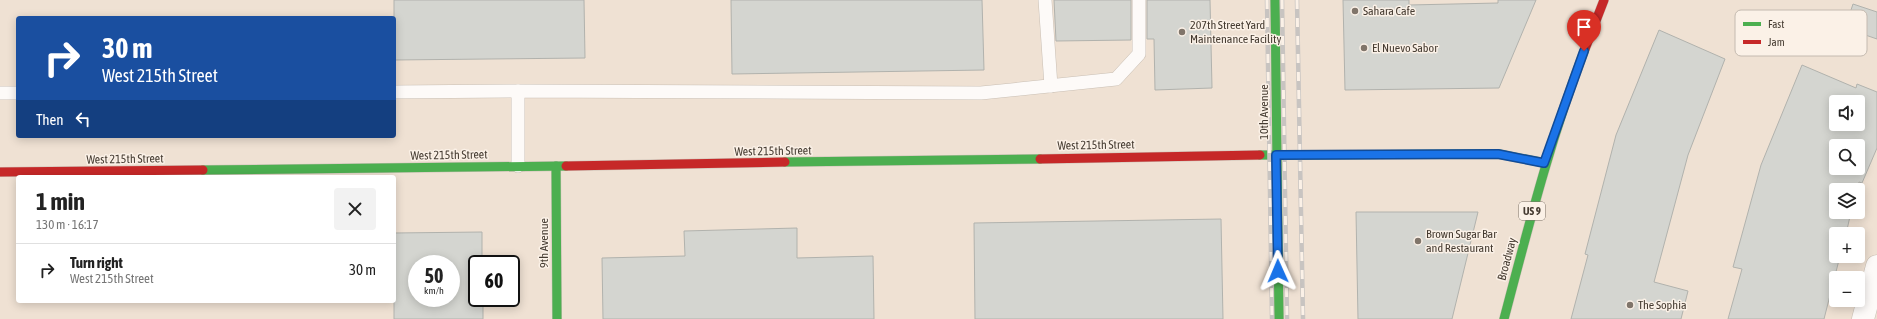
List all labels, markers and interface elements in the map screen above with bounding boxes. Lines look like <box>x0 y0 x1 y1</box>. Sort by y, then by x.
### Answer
place label: Sahara Cafe <box>1363 4 1415 18</box>
marker: Sahara Cafe <box>1350 6 1360 16</box>
pin <box>1567 10 1601 51</box>
legend <box>1735 10 1867 56</box>
icon: arrive <box>1573 16 1595 38</box>
place label: 207th Street Yard Maintenance Facility <box>1190 18 1282 46</box>
text: Fast <box>1768 18 1784 30</box>
marker: 207th Street Yard Maintenance Facility <box>1177 27 1187 37</box>
icon: right <box>36 32 88 84</box>
text: 30 m <box>102 32 152 64</box>
text: Jam <box>1768 36 1785 48</box>
place label: El Nuevo Sabor <box>1372 41 1438 55</box>
marker: El Nuevo Sabor <box>1359 43 1369 53</box>
text: West 215th Street <box>102 65 218 86</box>
street label: 10th Avenue <box>1257 84 1271 140</box>
map controls <box>1829 95 1865 307</box>
button: sound <box>1829 95 1865 131</box>
icon: left <box>72 108 94 130</box>
text: Then <box>36 111 64 128</box>
street label: West 215th Street <box>1057 137 1135 153</box>
button: search <box>1829 139 1865 175</box>
street label: West 215th Street <box>734 143 812 159</box>
street label: West 215th Street <box>410 147 488 163</box>
street label: West 215th Street <box>86 151 164 167</box>
button: layers <box>1829 183 1865 219</box>
text: 1 min <box>36 188 85 215</box>
button: close <box>334 188 376 230</box>
road number: US 9 <box>1519 202 1545 220</box>
text: 130 m · 16:17 <box>36 217 99 232</box>
street label: 9th Avenue <box>537 218 551 268</box>
place label: Brown Sugar Bar and Restaurant <box>1426 227 1497 255</box>
button: + <box>1829 227 1865 263</box>
marker: Brown Sugar Bar and Restaurant <box>1413 236 1423 246</box>
street label: Broadway <box>1495 236 1519 282</box>
position arrow <box>1257 250 1299 292</box>
text: Turn right <box>70 254 123 271</box>
speed limit sign: 60 <box>468 255 520 307</box>
icon: right <box>36 259 58 281</box>
text: 30 m <box>349 261 376 278</box>
text: 50 <box>425 264 443 287</box>
text: West 215th Street <box>70 271 154 286</box>
button: − <box>1829 271 1865 307</box>
text: km/h <box>424 285 444 296</box>
place label: The Sophia <box>1638 298 1686 312</box>
marker: The Sophia <box>1625 300 1635 310</box>

